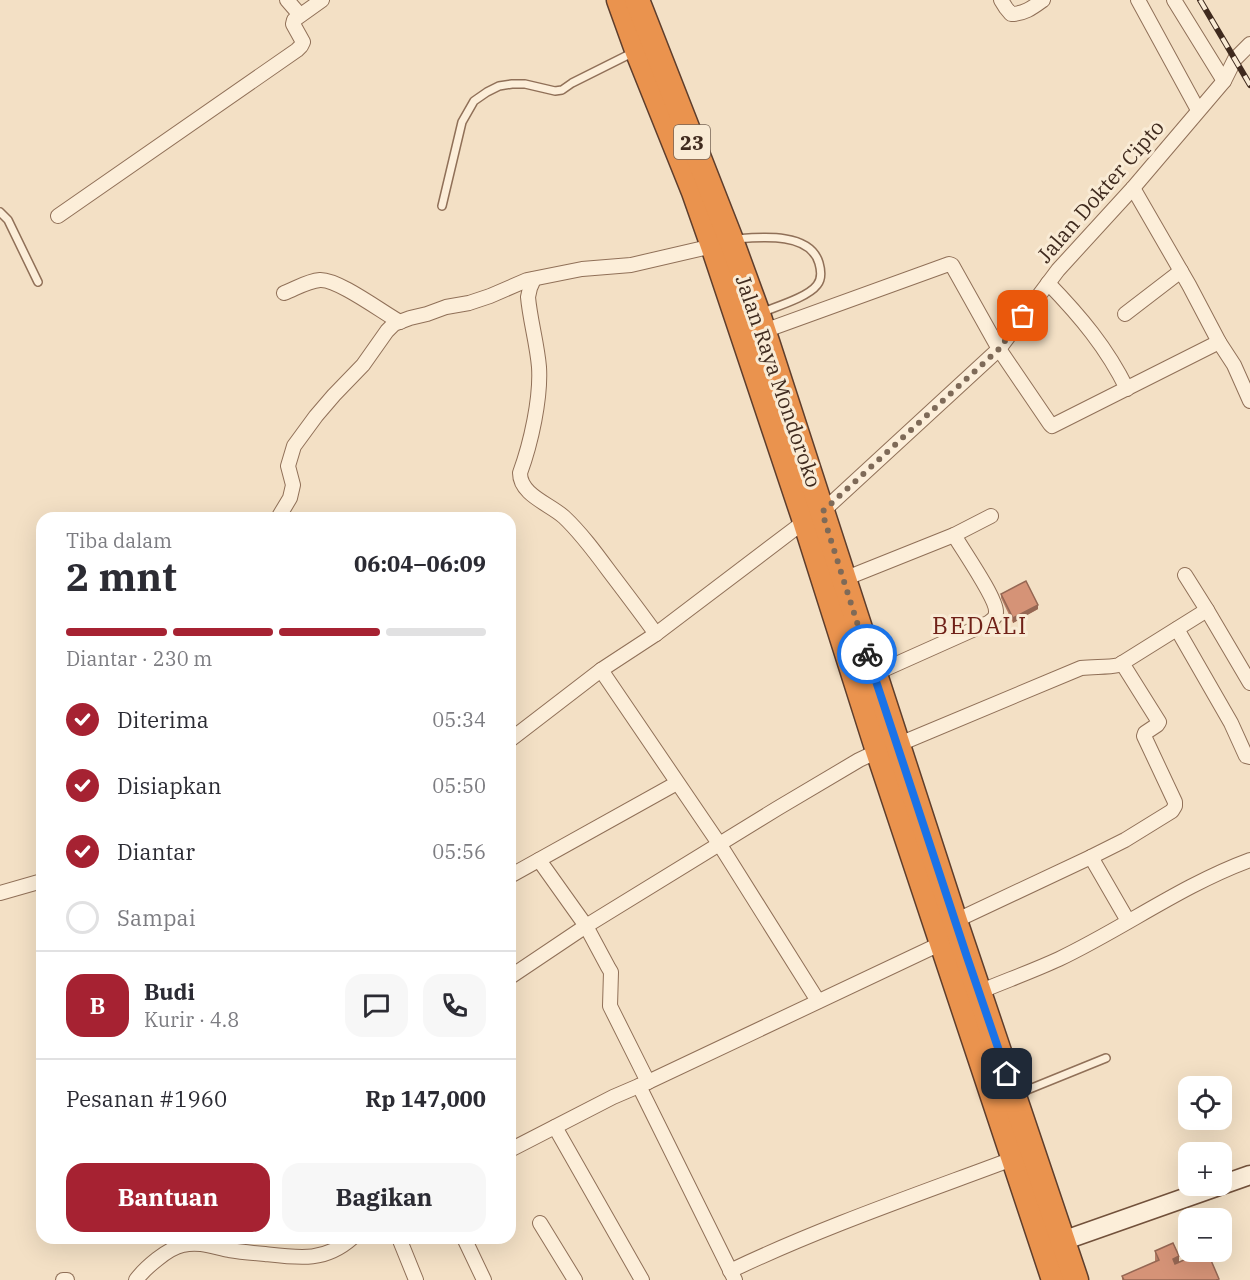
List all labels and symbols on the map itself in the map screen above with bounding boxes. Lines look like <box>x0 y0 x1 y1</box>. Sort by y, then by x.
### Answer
street label: Jalan Dokter Cipto <box>1030 114 1170 268</box>
road number: 23 <box>674 125 710 159</box>
street label: Jalan Raya Mondoroko <box>729 271 829 491</box>
pin <box>997 290 1048 341</box>
district label: BEDALI <box>932 609 1028 641</box>
courier <box>837 624 897 684</box>
pin <box>981 1048 1032 1099</box>

